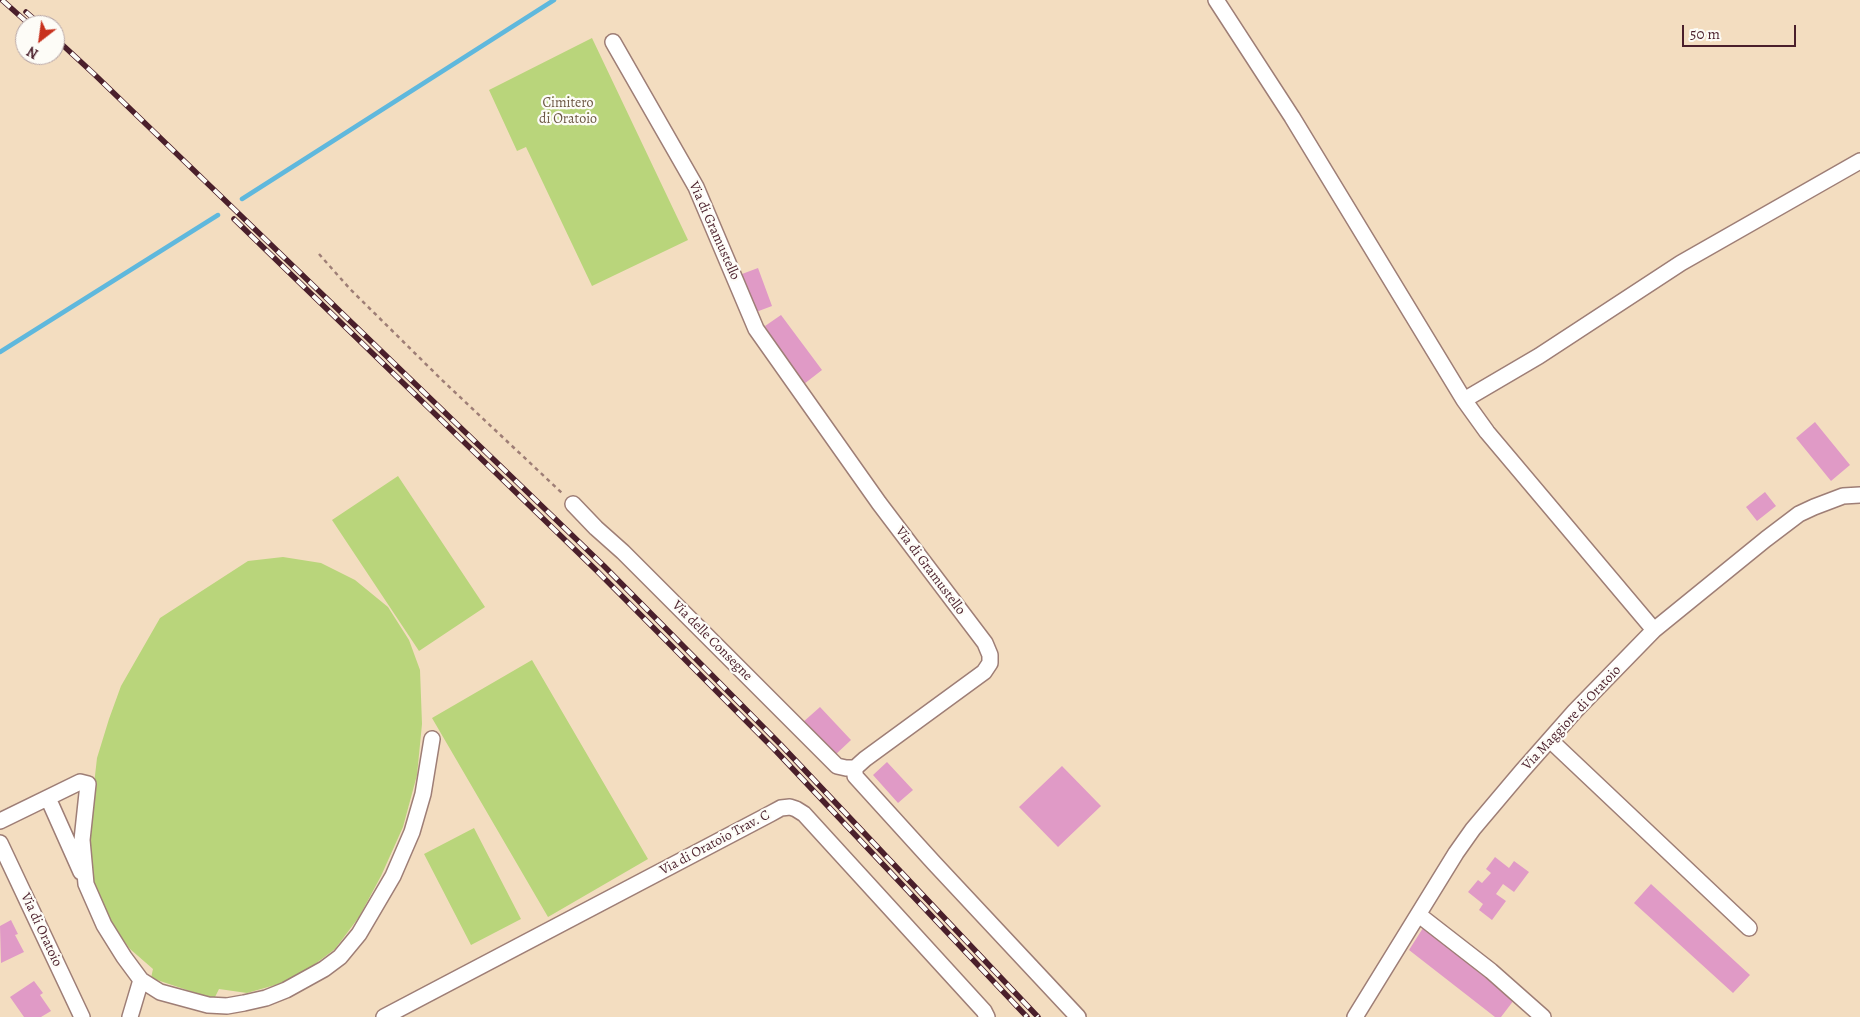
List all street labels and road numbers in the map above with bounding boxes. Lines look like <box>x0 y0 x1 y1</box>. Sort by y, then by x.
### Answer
street label: Via di Gramustello <box>685 179 743 283</box>
street label: Via di Gramustello <box>891 524 969 618</box>
street label: Via delle Consegne <box>668 597 756 685</box>
street label: Via Maggiore di Oratoio <box>1519 662 1625 774</box>
street label: Via di Oratoio Trav. C <box>657 807 773 879</box>
street label: Via di Oratoio <box>17 890 65 970</box>

